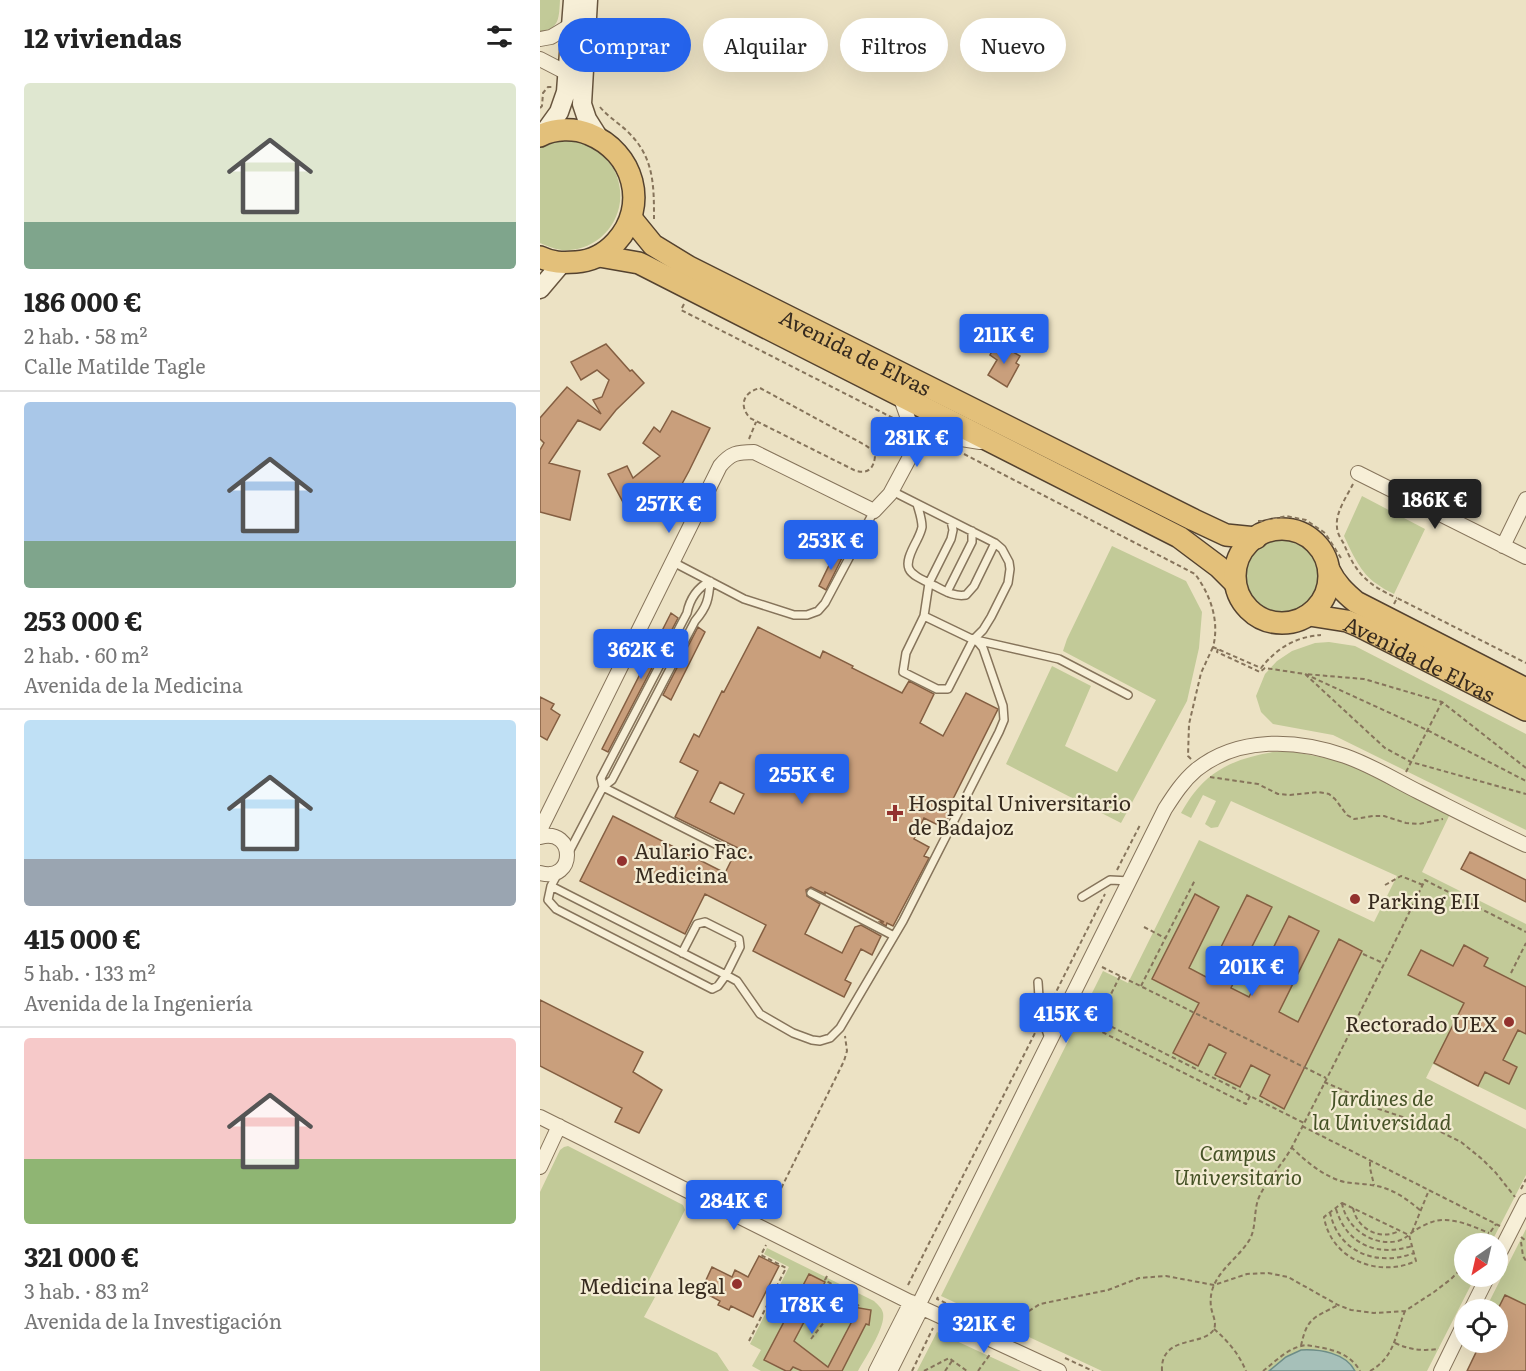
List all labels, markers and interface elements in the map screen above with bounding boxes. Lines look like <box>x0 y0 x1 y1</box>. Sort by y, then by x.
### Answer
text: 12 viviendas <box>24 17 182 56</box>
chip: Comprar <box>558 18 691 72</box>
chip: Alquilar <box>703 18 828 72</box>
chip: Filtros <box>840 18 948 72</box>
chip: Nuevo <box>960 18 1066 72</box>
icon: filters <box>483 20 516 53</box>
icon: home <box>216 122 324 230</box>
text: 186 000 € <box>24 281 142 320</box>
street label: Avenida de Elvas <box>775 300 937 402</box>
pin: 211K € <box>955 314 1053 365</box>
text: 211K € <box>974 318 1034 348</box>
text: 2 hab. · 58 m² <box>24 320 147 350</box>
text: Calle Matilde Tagle <box>24 350 206 380</box>
pin: 281K € <box>868 417 966 468</box>
text: 281K € <box>885 421 949 451</box>
icon: home <box>216 441 324 549</box>
pin: 186K € <box>1386 479 1484 530</box>
pin: 257K € <box>620 483 718 534</box>
text: 186K € <box>1402 483 1468 513</box>
text: 257K € <box>636 487 702 517</box>
pin: 253K € <box>782 520 880 571</box>
text: 253K € <box>798 524 864 554</box>
text: 253 000 € <box>24 600 143 639</box>
street label: Avenida de Elvas <box>1340 606 1501 708</box>
pin: 362K € <box>592 629 690 680</box>
text: 362K € <box>607 633 675 663</box>
text: 2 hab. · 60 m² <box>24 639 148 669</box>
text: Avenida de la Medicina <box>24 669 243 699</box>
pin: 255K € <box>753 754 851 805</box>
text: 255K € <box>769 758 835 788</box>
icon: home <box>216 759 324 867</box>
place label: Hospital Universitario de Badajoz <box>908 786 1131 841</box>
marker: Hospital Universitario de Badajoz <box>886 804 904 822</box>
place label: Aulario Fac. Medicina <box>634 834 754 889</box>
marker: Aulario Fac. Medicina <box>615 854 629 868</box>
place label: Parking EII <box>1367 884 1480 915</box>
marker: Parking EII <box>1348 892 1362 906</box>
text: 415 000 € <box>24 918 141 957</box>
pin: 201K € <box>1203 946 1301 997</box>
text: 201K € <box>1220 950 1284 980</box>
text: 5 hab. · 133 m² <box>24 957 155 987</box>
text: Avenida de la Ingeniería <box>24 987 253 1017</box>
pin: 415K € <box>1017 993 1115 1044</box>
text: 415K € <box>1034 997 1098 1027</box>
place label: Rectorado UEX <box>1345 1007 1497 1038</box>
marker: Rectorado UEX <box>1502 1015 1516 1029</box>
icon: home <box>216 1077 324 1185</box>
park label: Jardines de la Universidad <box>1313 1081 1451 1136</box>
park label: Campus Universitario <box>1174 1136 1302 1191</box>
pin: 284K € <box>685 1180 783 1231</box>
text: 284K € <box>700 1184 768 1214</box>
north arrow <box>1454 1233 1508 1287</box>
map controls <box>1454 1233 1508 1353</box>
text: 321 000 € <box>24 1236 139 1275</box>
place label: Medicina legal <box>579 1269 725 1300</box>
text: 3 hab. · 83 m² <box>24 1275 149 1305</box>
marker: Medicina legal <box>730 1277 744 1291</box>
pin: 178K € <box>763 1284 861 1335</box>
text: 178K € <box>780 1288 844 1318</box>
button: locate <box>1454 1299 1508 1353</box>
pin: 321K € <box>935 1303 1033 1354</box>
text: Avenida de la Investigación <box>24 1305 282 1335</box>
text: 321K € <box>952 1307 1016 1337</box>

